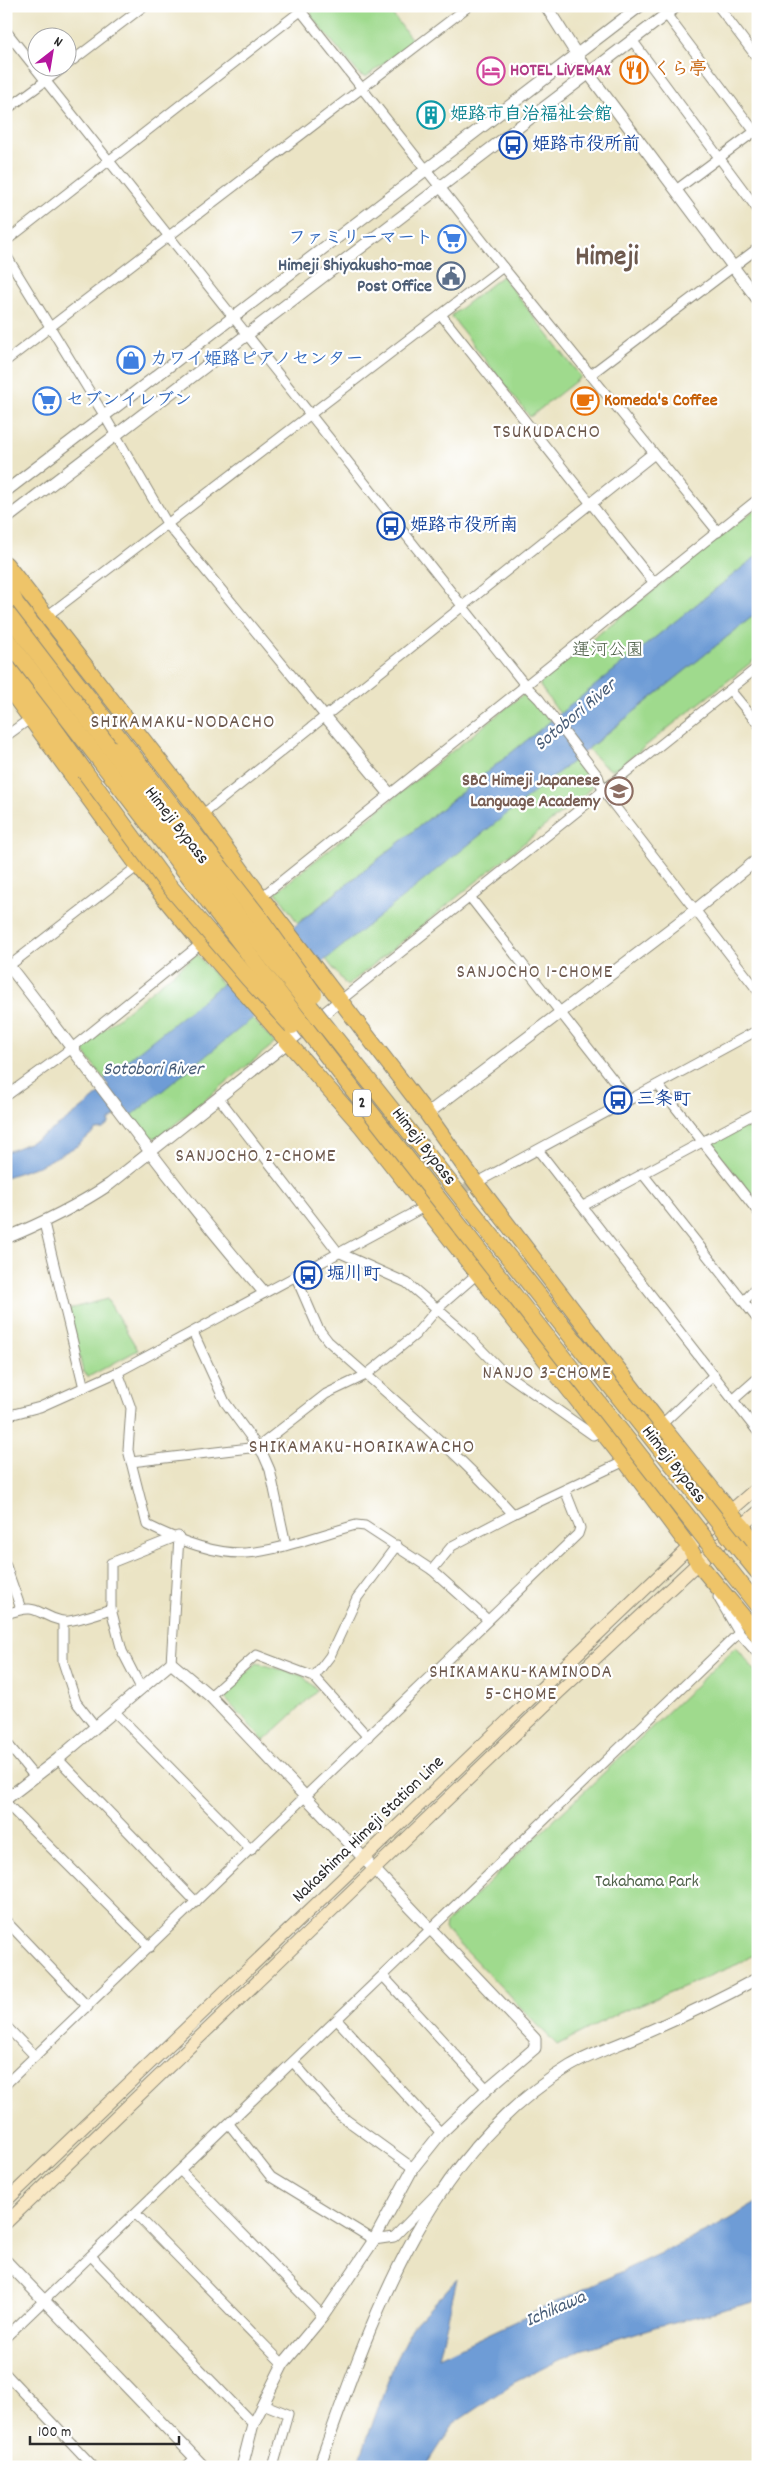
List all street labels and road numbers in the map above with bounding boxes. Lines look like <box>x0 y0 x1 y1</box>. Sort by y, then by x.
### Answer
street label: Himeji Bypass <box>138 782 214 870</box>
road number: 2 <box>353 1090 371 1116</box>
street label: Himeji Bypass <box>385 1103 461 1191</box>
street label: Himeji Bypass <box>635 1421 711 1509</box>
street label: Nakashima Himeji Station Line <box>288 1751 451 1909</box>

